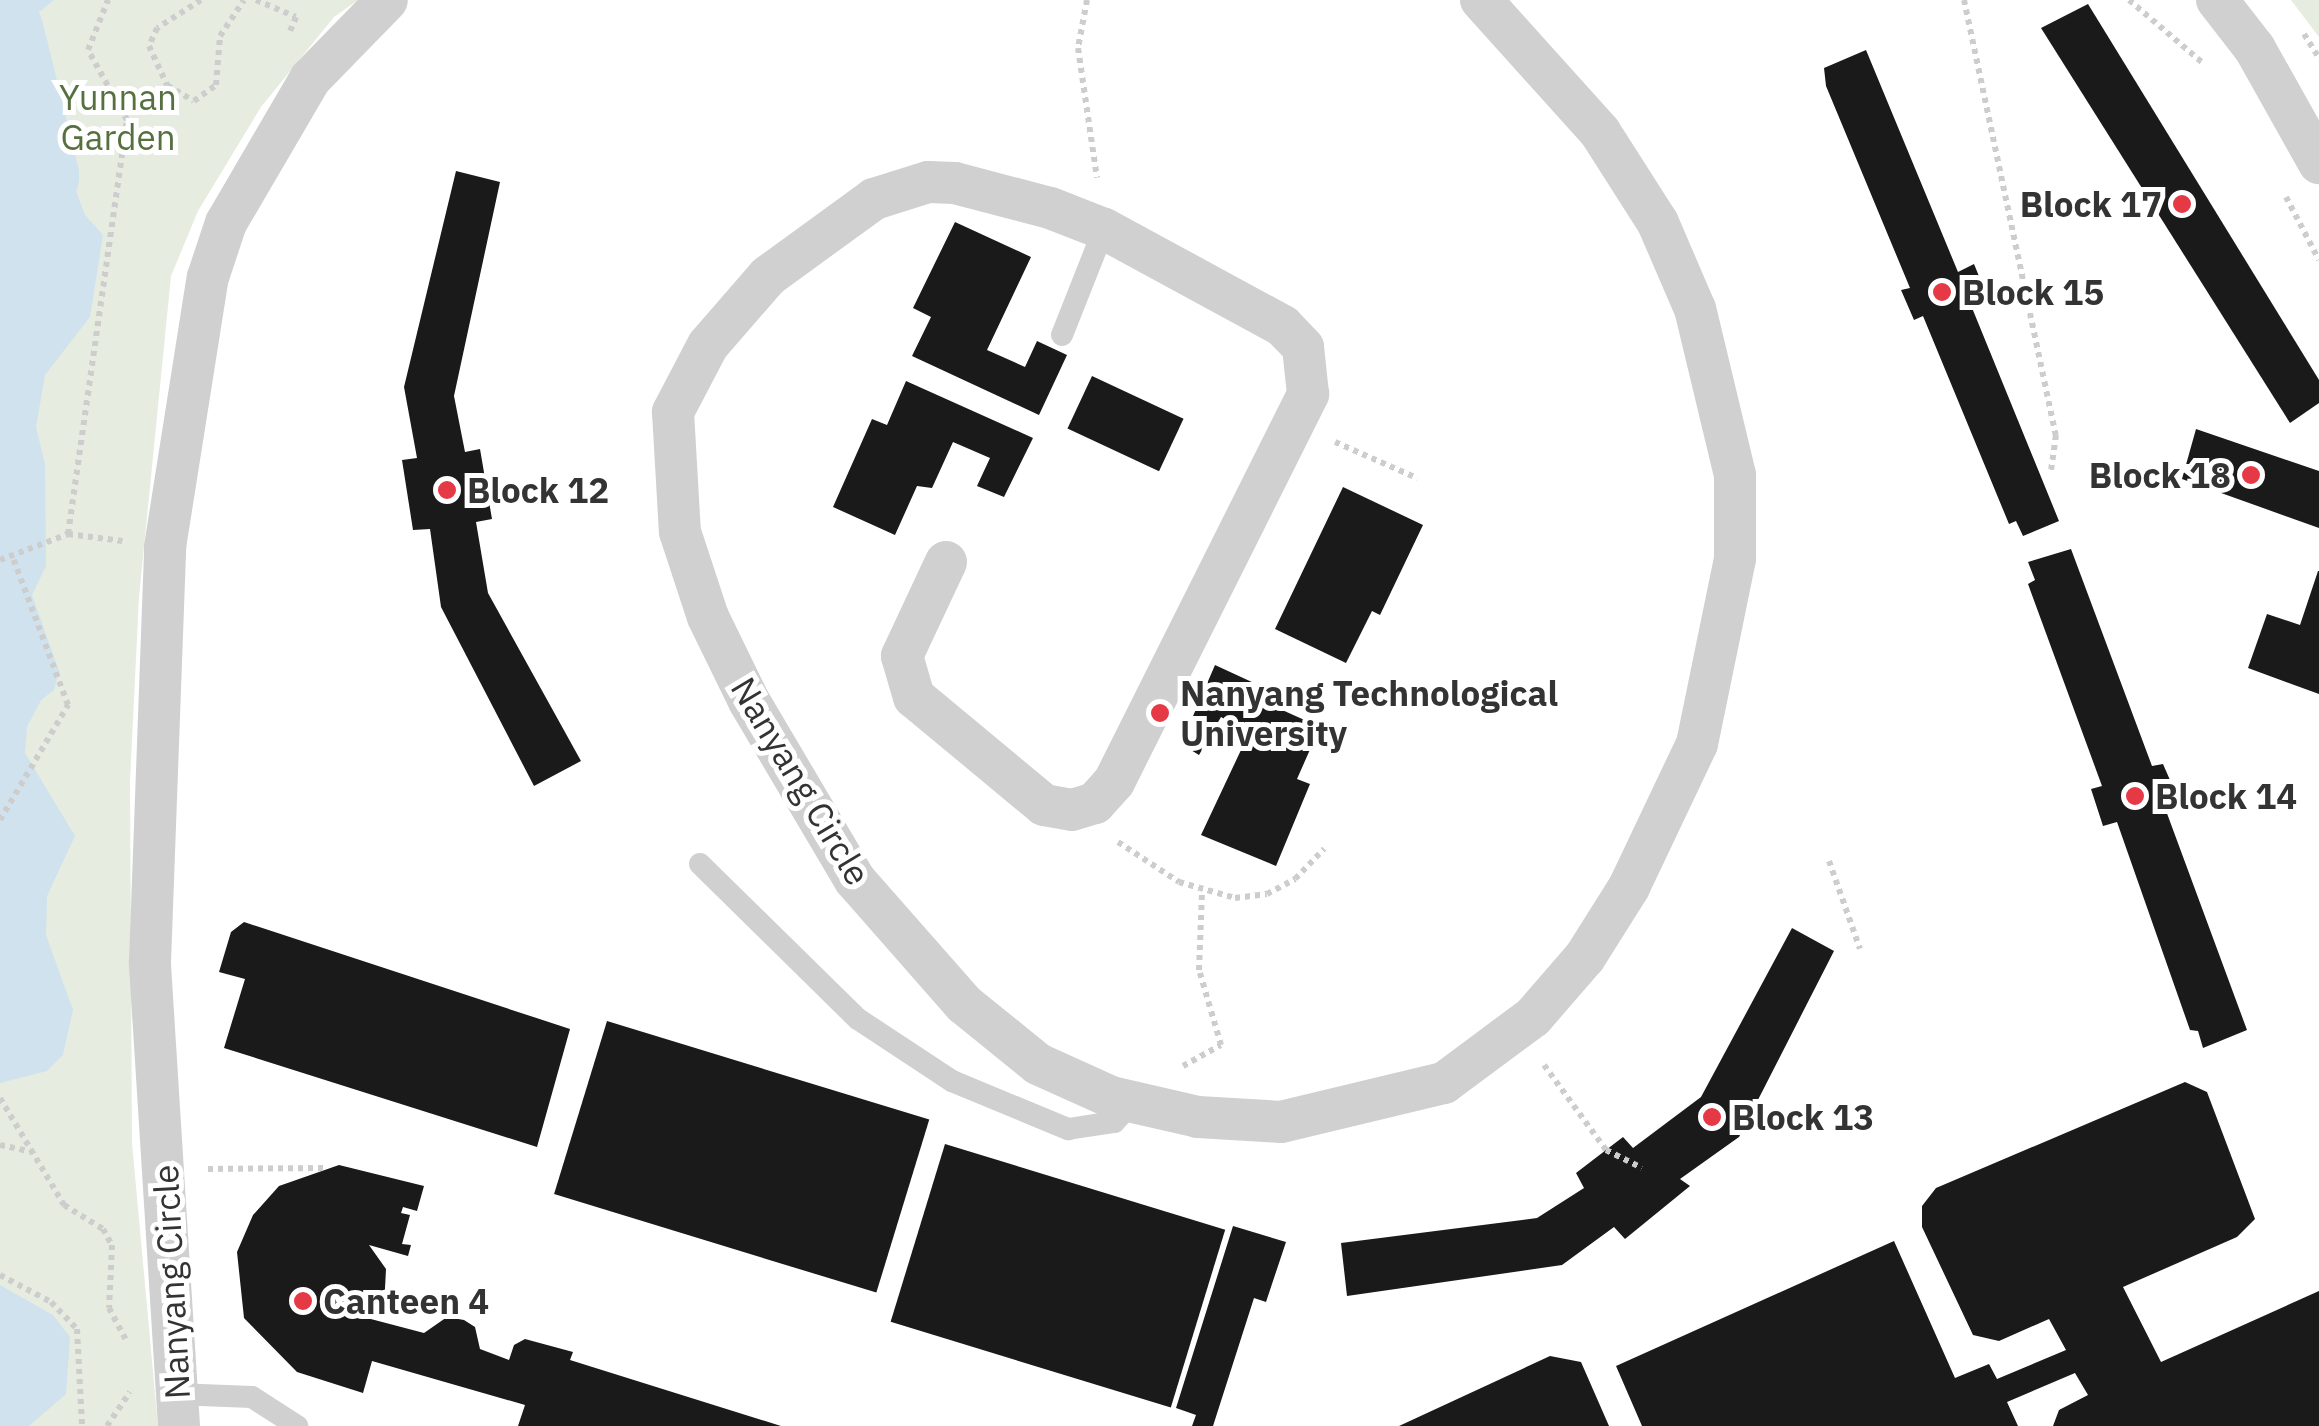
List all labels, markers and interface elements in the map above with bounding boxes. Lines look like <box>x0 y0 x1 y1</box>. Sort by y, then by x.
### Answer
park label: Yunnan Garden <box>59 76 177 158</box>
place label: Block 17 <box>2020 183 2162 225</box>
marker: Block 17 <box>2171 193 2193 215</box>
place label: Block 15 <box>1962 271 2104 313</box>
marker: Block 15 <box>1931 281 1953 303</box>
place label: Block 18 <box>2089 454 2231 496</box>
marker: Block 18 <box>2240 464 2262 486</box>
place label: Block 12 <box>467 469 609 511</box>
marker: Block 12 <box>436 479 458 501</box>
street label: Nanyang Circle <box>723 670 879 892</box>
place label: Nanyang Technological University <box>1180 672 1558 754</box>
marker: Nanyang Technological University <box>1149 702 1171 724</box>
place label: Block 14 <box>2155 775 2297 817</box>
marker: Block 14 <box>2124 785 2146 807</box>
place label: Block 13 <box>1732 1096 1874 1138</box>
marker: Block 13 <box>1701 1106 1723 1128</box>
street label: Nanyang Circle <box>144 1164 198 1400</box>
place label: Canteen 4 <box>323 1280 489 1322</box>
marker: Canteen 4 <box>292 1290 314 1312</box>

